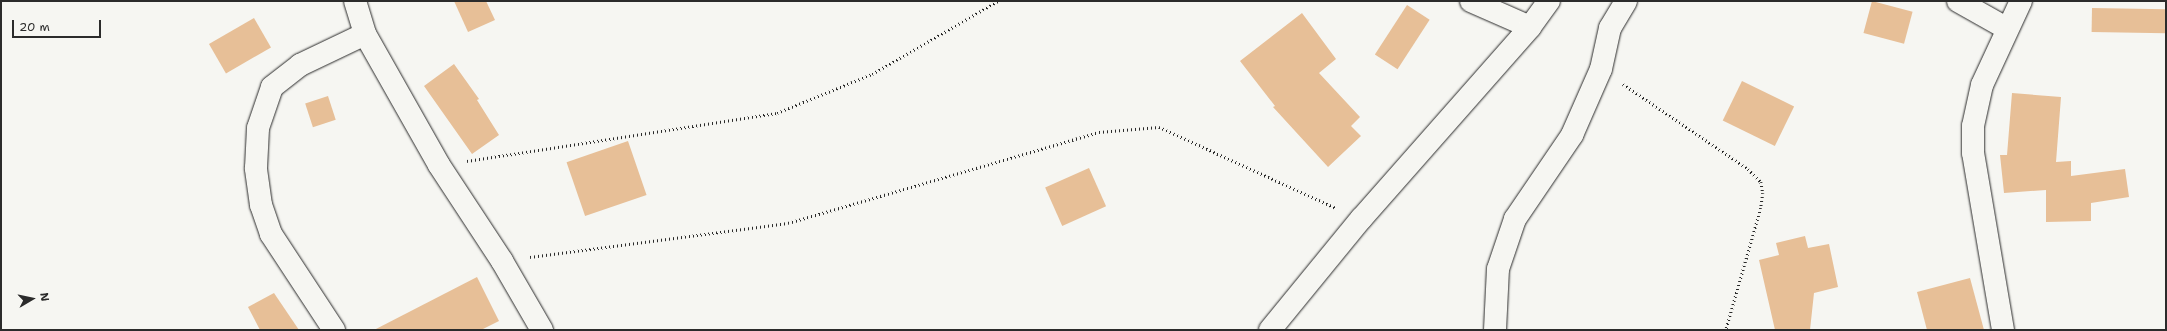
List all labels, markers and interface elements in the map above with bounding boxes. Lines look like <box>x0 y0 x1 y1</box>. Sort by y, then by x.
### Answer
scale bar <box>14 12 103 38</box>
text: 20 m <box>19 19 50 35</box>
north arrow <box>12 279 52 319</box>
text: N <box>36 292 52 303</box>

